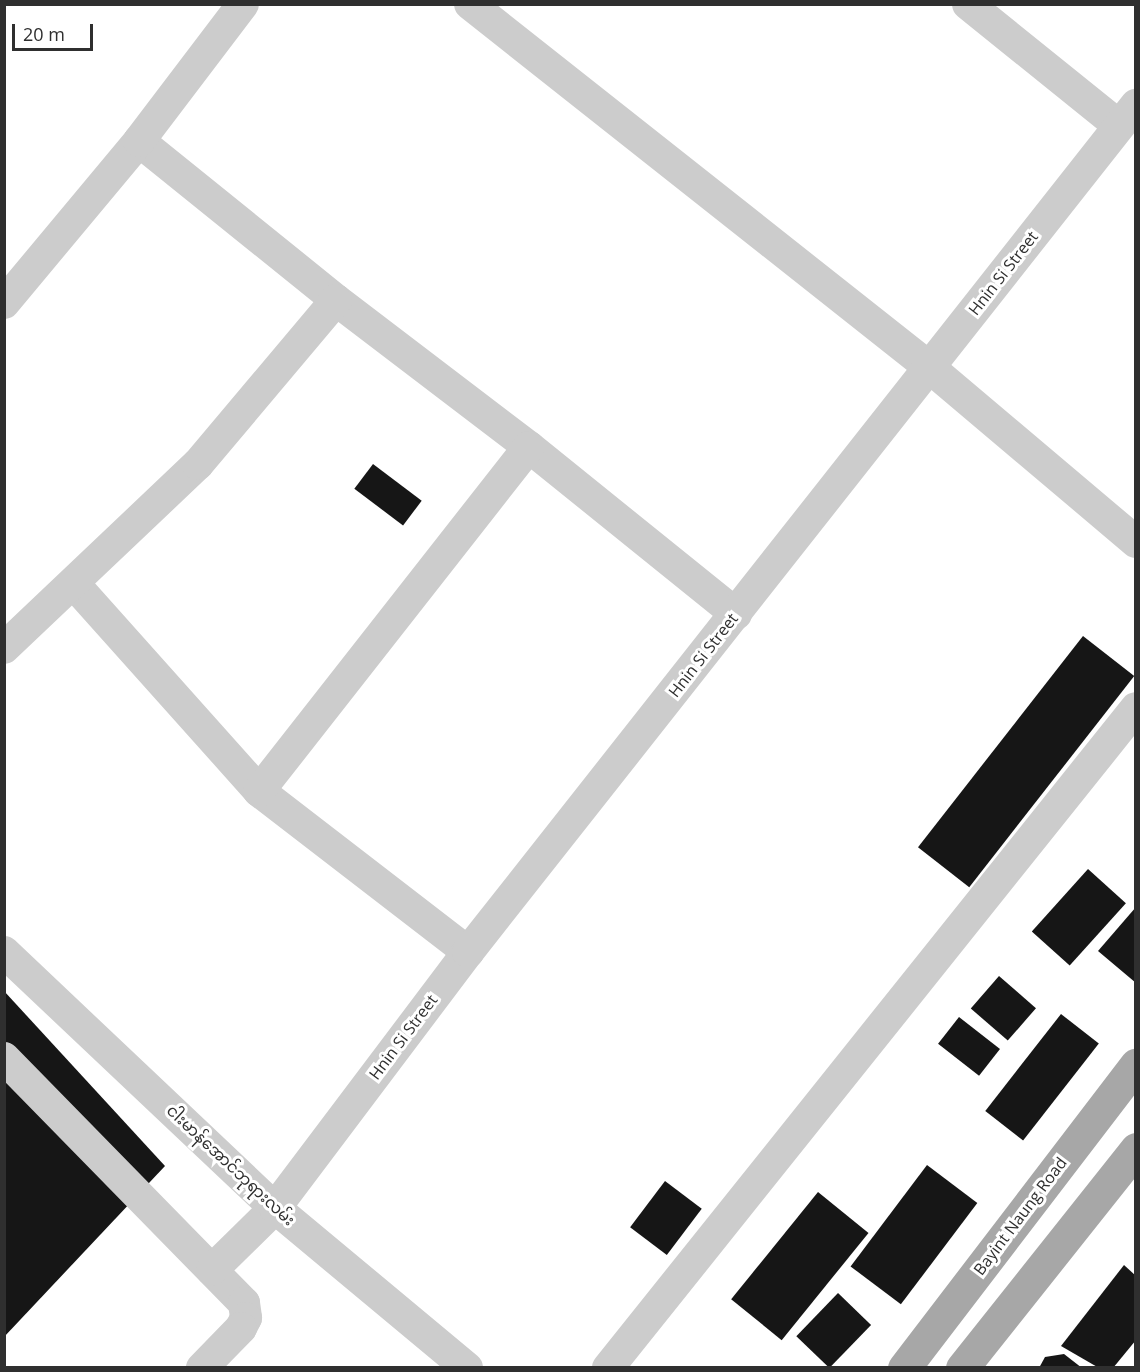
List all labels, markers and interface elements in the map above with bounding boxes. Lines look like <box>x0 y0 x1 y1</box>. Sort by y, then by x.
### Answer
scale bar <box>15 12 96 50</box>
text: 20 m <box>23 22 65 46</box>
street label: Hnin Si Street <box>964 227 1042 319</box>
street label: Hnin Si Street <box>664 609 742 701</box>
street label: Hnin Si Street <box>365 991 441 1083</box>
street label: ငါးမာန်အောင်ဘုရားလမ်း <box>163 1101 299 1229</box>
street label: Bayint Naung Road <box>969 1153 1071 1279</box>

